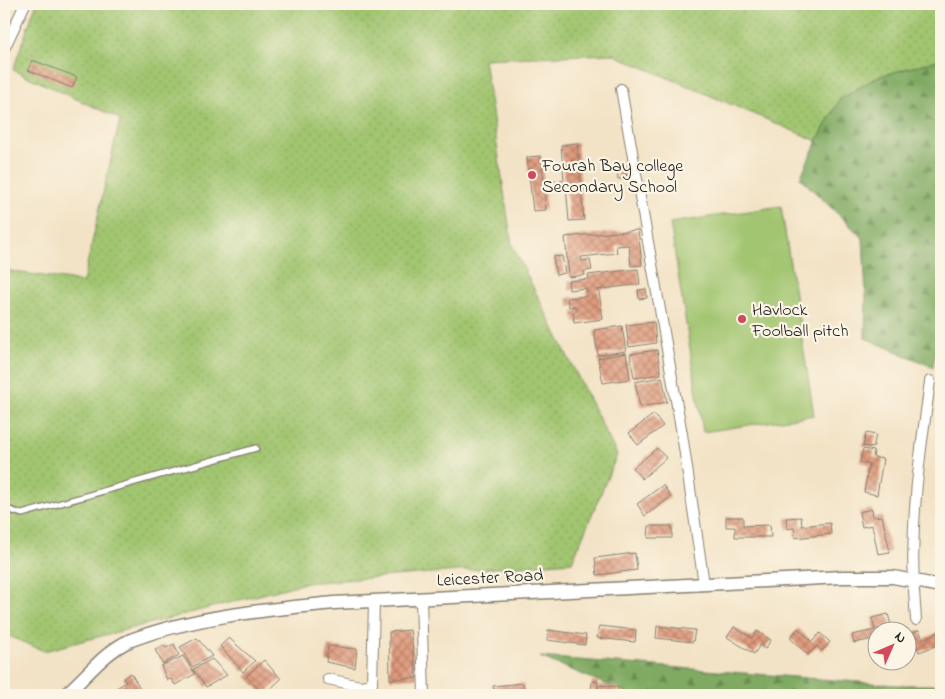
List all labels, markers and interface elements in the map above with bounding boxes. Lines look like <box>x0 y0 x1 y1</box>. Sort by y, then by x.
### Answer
place label: Fourah Bay college Secondary School <box>541 154 684 201</box>
marker: Fourah Bay college Secondary School <box>526 169 538 181</box>
place label: Havlock Foolball pitch <box>751 298 849 345</box>
marker: Havlock Foolball pitch <box>736 313 748 325</box>
street label: Leicester Road <box>436 563 544 595</box>
north arrow <box>868 622 918 672</box>
text: N <box>889 627 911 649</box>

